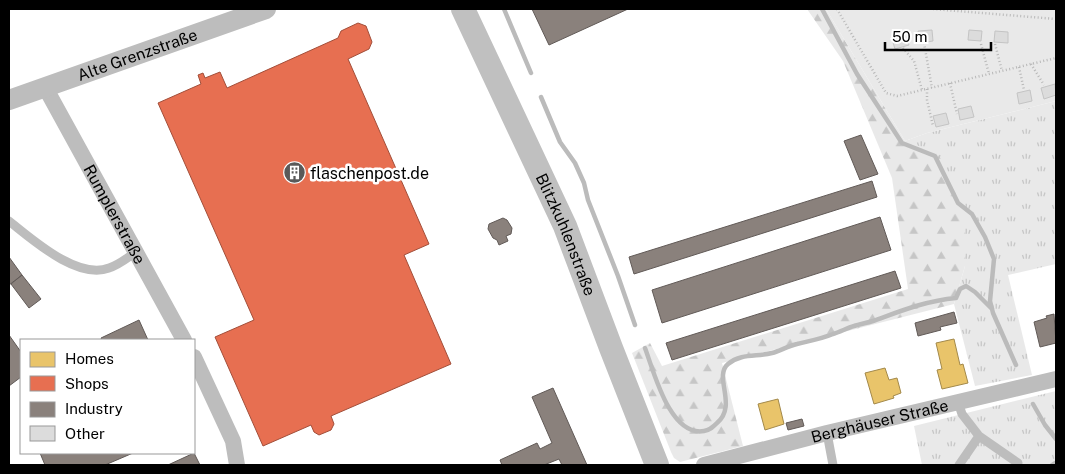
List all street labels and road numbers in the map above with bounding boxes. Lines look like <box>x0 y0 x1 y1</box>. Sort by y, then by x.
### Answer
street label: Alte Grenzstraße <box>75 25 200 85</box>
street label: Rumplerstraße <box>79 161 149 267</box>
street label: Blitzkuhlenstraße <box>532 170 599 299</box>
street label: Berghäuser Straße <box>809 396 950 447</box>

